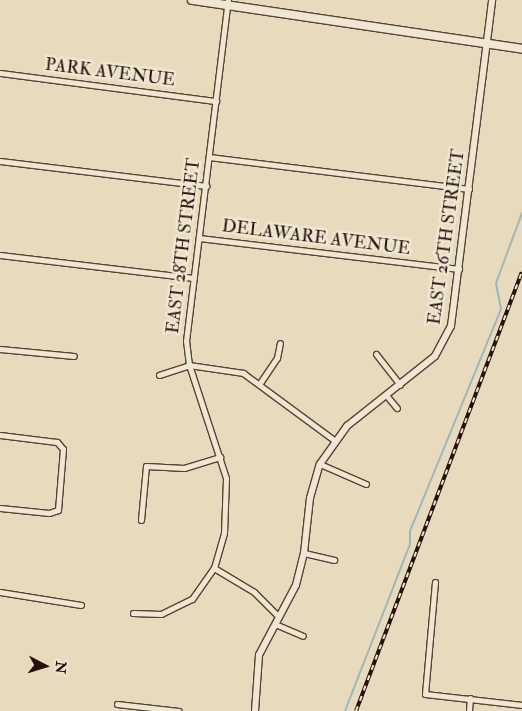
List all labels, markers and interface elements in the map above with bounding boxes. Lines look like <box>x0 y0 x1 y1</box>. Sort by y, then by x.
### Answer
street label: PARK AVENUE <box>44 54 176 92</box>
street label: EAST 26TH STREET <box>424 148 470 326</box>
street label: EAST 28TH STREET <box>163 157 205 335</box>
street label: DELAWARE AVENUE <box>221 216 411 260</box>
north arrow <box>20 641 70 691</box>
text: N <box>51 660 69 674</box>

